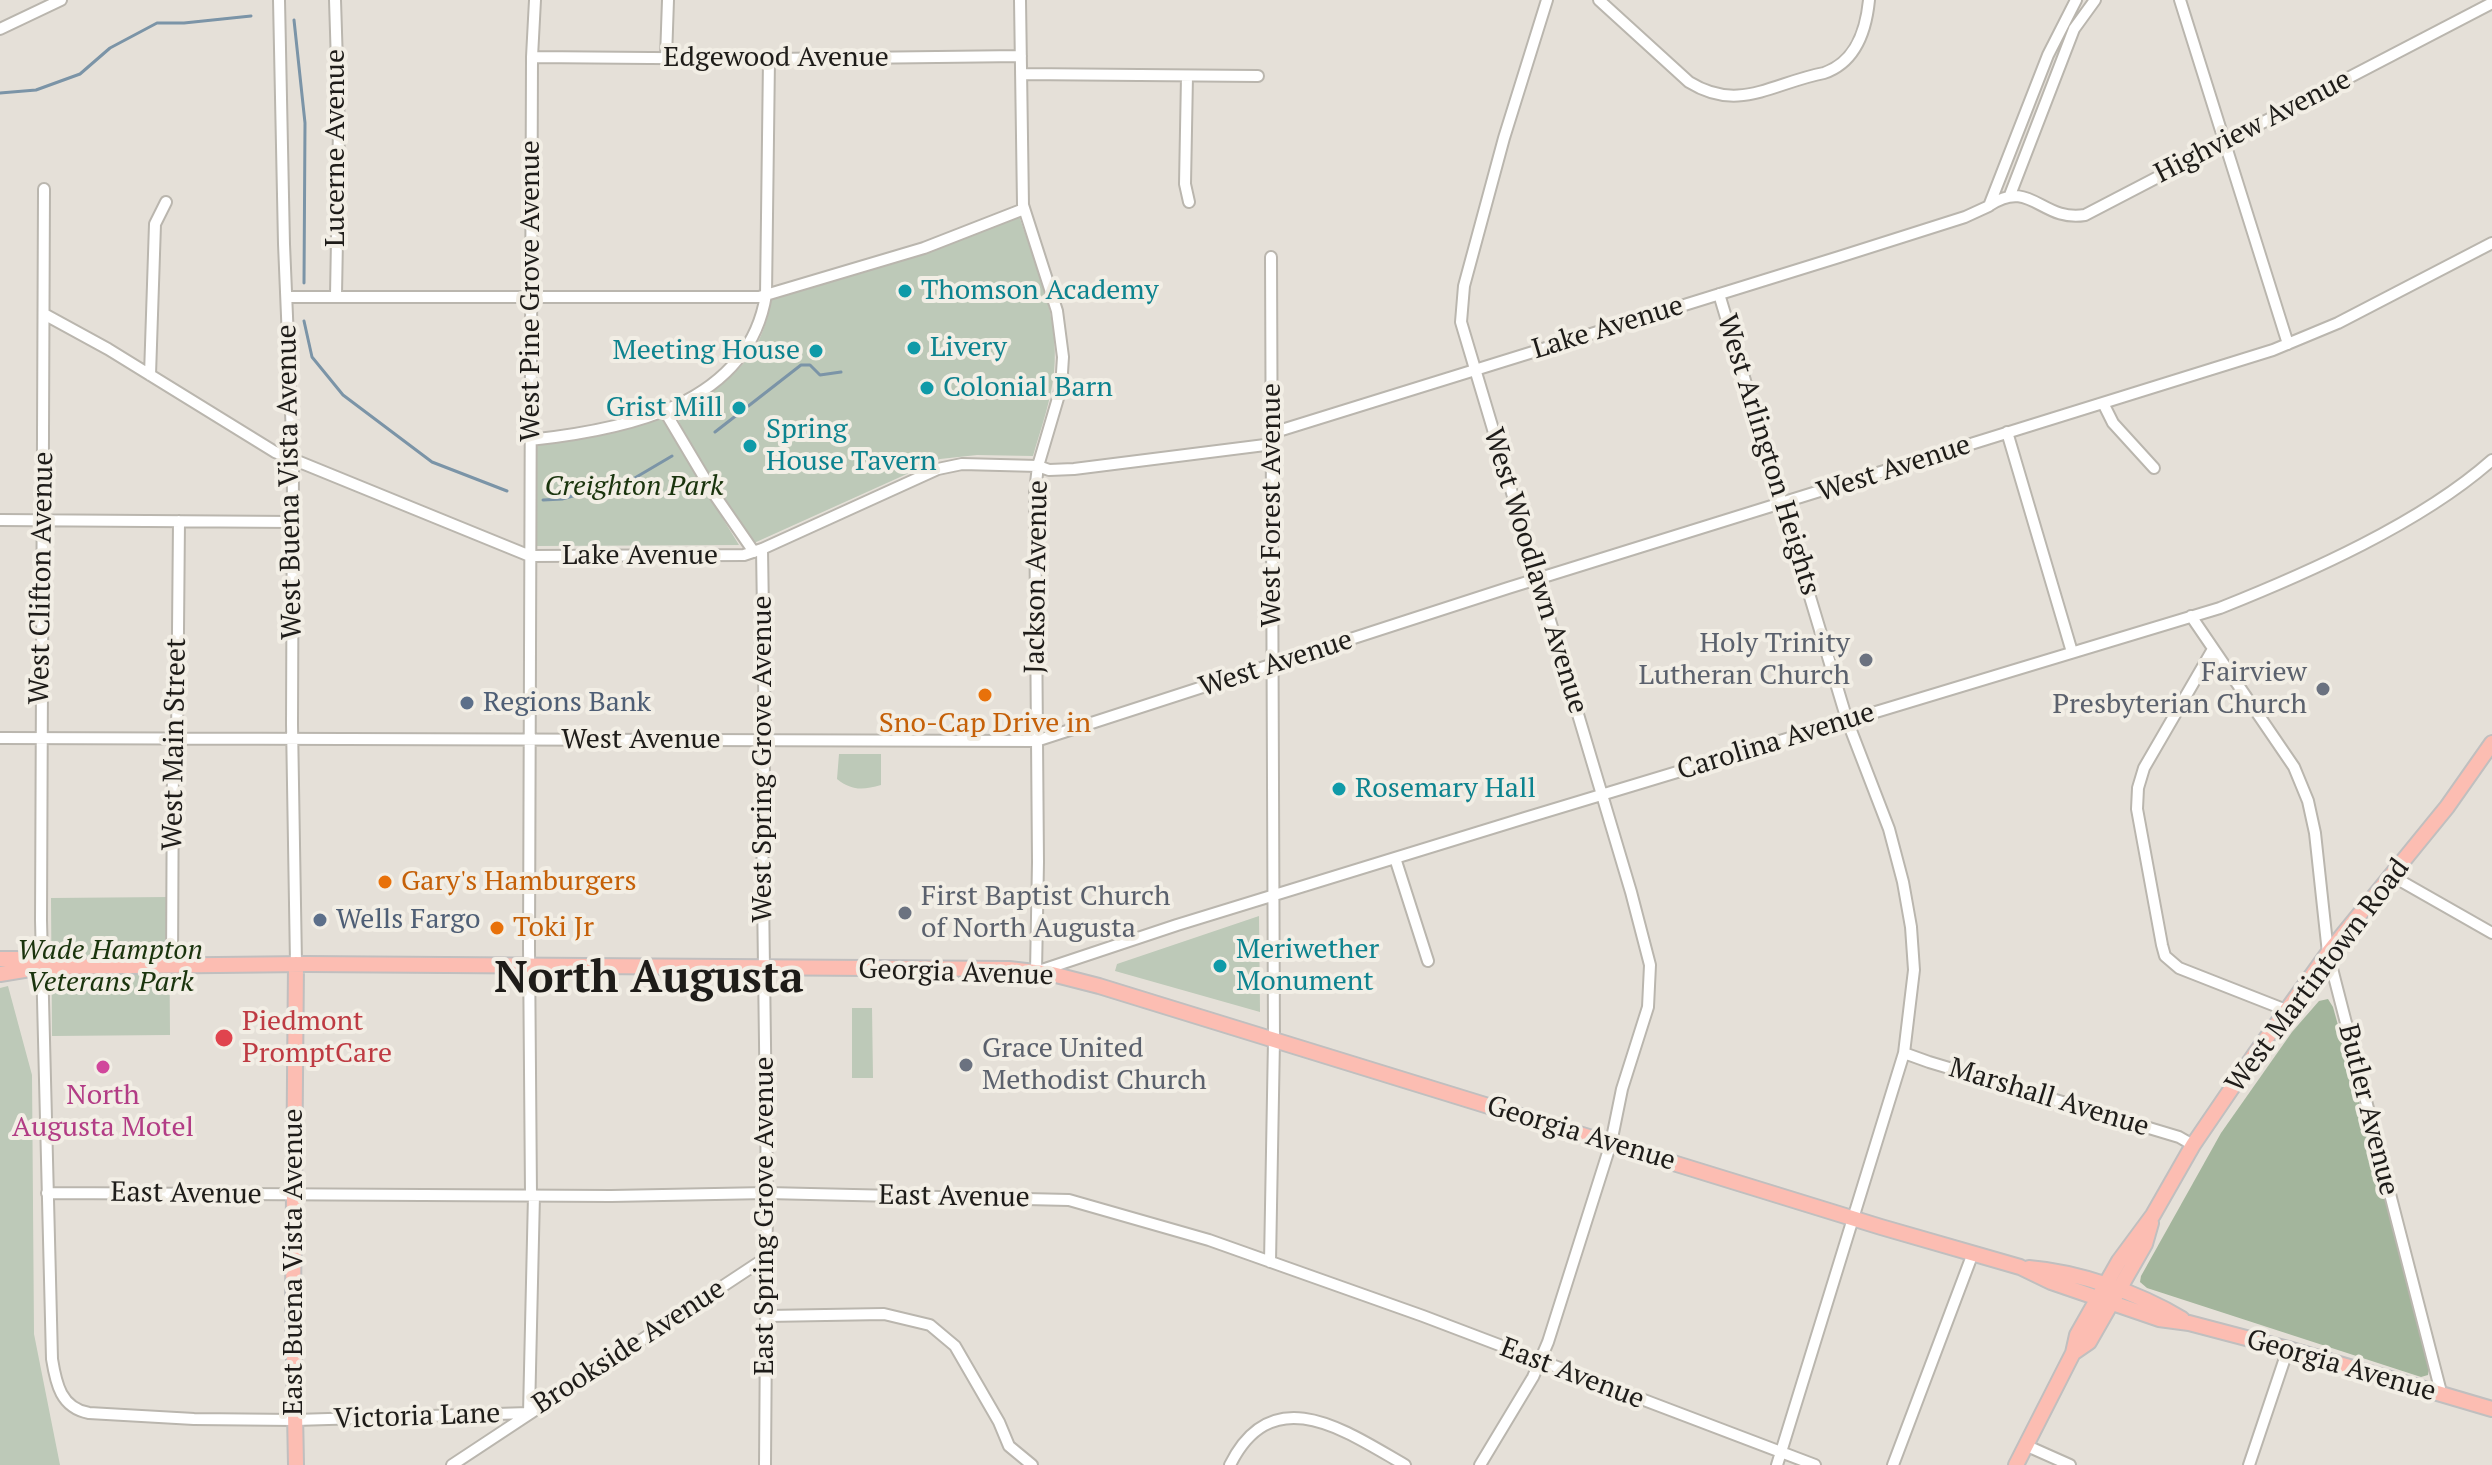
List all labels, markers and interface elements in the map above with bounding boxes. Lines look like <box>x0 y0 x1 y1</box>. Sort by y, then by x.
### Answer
street label: Edgewood Avenue <box>663 41 889 75</box>
street label: Lucerne Avenue <box>319 49 353 247</box>
street label: Highview Avenue <box>2149 63 2357 191</box>
street label: West Pine Grove Avenue <box>514 140 548 442</box>
place label: Thomson Academy <box>921 274 1159 308</box>
marker: Thomson Academy <box>896 282 914 300</box>
street label: Lake Avenue <box>1528 289 1688 367</box>
street label: West Arlington Heights <box>1709 311 1827 599</box>
street label: West Buena Vista Avenue <box>270 324 310 640</box>
place label: Livery <box>930 331 1007 365</box>
place label: Meeting House <box>612 334 800 368</box>
marker: Livery <box>905 339 923 357</box>
marker: Meeting House <box>807 342 825 360</box>
place label: Colonial Barn <box>943 371 1113 405</box>
marker: Colonial Barn <box>918 379 936 397</box>
street label: West Forest Avenue <box>1255 383 1289 627</box>
place label: Grist Mill <box>606 391 723 425</box>
marker: Grist Mill <box>730 399 748 417</box>
place label: Spring House Tavern <box>766 413 937 479</box>
street label: West Woodlawn Avenue <box>1476 424 1594 718</box>
street label: West Avenue <box>1813 428 1975 510</box>
marker: Spring House Tavern <box>741 437 759 455</box>
street label: West Clifton Avenue <box>23 451 61 705</box>
park label: Creighton Park <box>544 470 724 504</box>
street label: Jackson Avenue <box>1019 480 1055 674</box>
street label: Lake Avenue <box>562 539 718 573</box>
street label: West Spring Grove Avenue <box>746 595 780 923</box>
street label: West Avenue <box>1195 623 1357 705</box>
place label: Holy Trinity Lutheran Church <box>1639 627 1850 693</box>
street label: West Main Street <box>156 637 194 851</box>
marker: Holy Trinity Lutheran Church <box>1857 651 1875 669</box>
place label: Fairview Presbyterian Church <box>2052 656 2307 722</box>
marker: Fairview Presbyterian Church <box>2314 680 2332 698</box>
place label: Regions Bank <box>483 686 651 720</box>
marker: Sno-Cap Drive in <box>976 686 994 704</box>
marker: Regions Bank <box>458 694 476 712</box>
street label: Carolina Avenue <box>1673 696 1879 788</box>
place label: Sno-Cap Drive in <box>879 707 1091 741</box>
street label: West Avenue <box>561 723 721 757</box>
place label: Rosemary Hall <box>1355 772 1536 806</box>
marker: Rosemary Hall <box>1330 780 1348 798</box>
street label: West Martintown Road <box>2219 852 2417 1100</box>
place label: Gary's Hamburgers <box>401 865 637 899</box>
marker: Gary's Hamburgers <box>376 873 394 891</box>
place label: First Baptist Church of North Augusta <box>921 880 1171 946</box>
place label: Wells Fargo <box>336 903 481 937</box>
marker: First Baptist Church of North Augusta <box>896 904 914 922</box>
marker: Wells Fargo <box>311 911 329 929</box>
place label: Toki Jr <box>513 911 594 945</box>
marker: Toki Jr <box>488 919 506 937</box>
place label: Meriwether Monument <box>1236 933 1379 999</box>
park label: Wade Hampton Veterans Park <box>17 934 203 1000</box>
district label: North Augusta <box>494 953 804 1005</box>
street label: Georgia Avenue <box>858 953 1054 993</box>
marker: Meriwether Monument <box>1211 957 1229 975</box>
place label: Piedmont PromptCare <box>242 1005 392 1071</box>
street label: Butler Avenue <box>2330 1021 2406 1199</box>
marker: Piedmont PromptCare <box>213 1027 235 1049</box>
place label: Grace United Methodist Church <box>982 1032 1207 1098</box>
street label: Marshall Avenue <box>1945 1052 2153 1144</box>
street label: East Spring Grove Avenue <box>748 1056 782 1376</box>
marker: Grace United Methodist Church <box>957 1056 975 1074</box>
marker: North Augusta Motel <box>94 1058 112 1076</box>
place label: North Augusta Motel <box>12 1079 194 1145</box>
street label: Georgia Avenue <box>1483 1089 1679 1179</box>
street label: East Buena Vista Avenue <box>277 1108 311 1416</box>
street label: East Avenue <box>110 1176 262 1212</box>
street label: East Avenue <box>878 1179 1030 1215</box>
street label: Brookside Avenue <box>527 1272 731 1422</box>
street label: Georgia Avenue <box>2242 1323 2440 1409</box>
street label: East Avenue <box>1495 1331 1649 1417</box>
street label: Victoria Lane <box>333 1397 501 1437</box>

